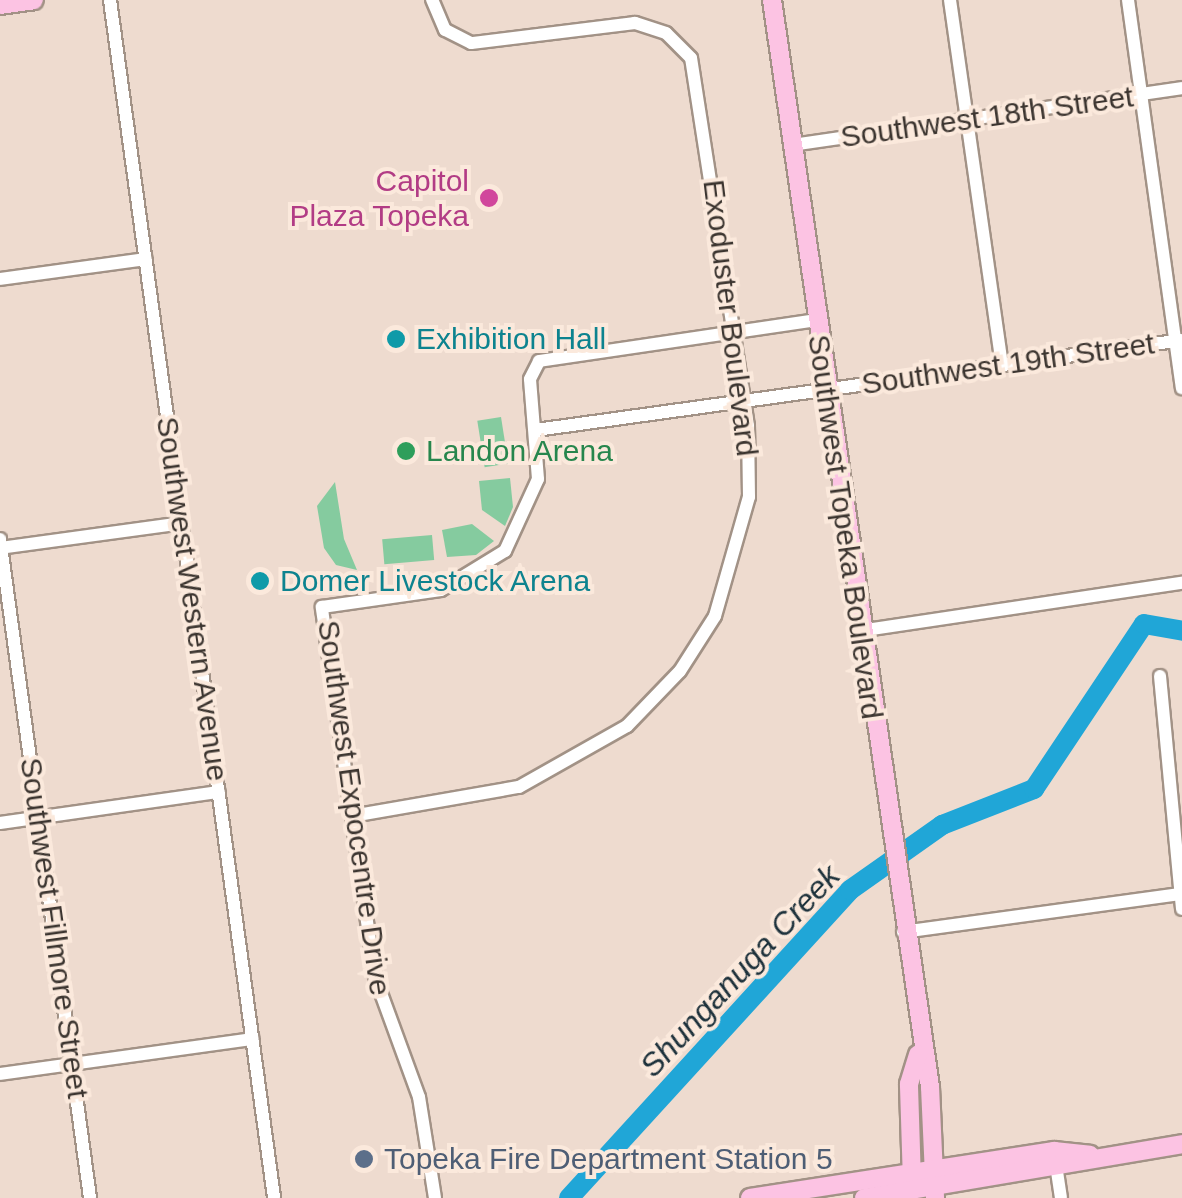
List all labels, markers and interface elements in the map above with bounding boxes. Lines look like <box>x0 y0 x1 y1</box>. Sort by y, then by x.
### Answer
street label: Southwest 18th Street <box>838 79 1136 155</box>
place label: Capitol Plaza Topeka <box>289 163 469 234</box>
street label: Exoduster Boulevard <box>695 178 765 458</box>
marker: Capitol Plaza Topeka <box>478 187 500 209</box>
place label: Exhibition Hall <box>416 321 606 357</box>
street label: Southwest 19th Street <box>859 326 1157 402</box>
marker: Exhibition Hall <box>385 328 407 350</box>
street label: Southwest Topeka Boulevard <box>800 332 890 722</box>
street label: Southwest Western Avenue <box>148 414 236 784</box>
place label: Landon Arena <box>426 433 614 469</box>
marker: Landon Arena <box>395 440 417 462</box>
place label: Domer Livestock Arena <box>280 563 592 599</box>
marker: Domer Livestock Arena <box>249 570 271 592</box>
street label: Southwest Expocentre Drive <box>310 618 398 998</box>
street label: Southwest Fillmore Street <box>12 755 96 1101</box>
water label: Shunganuga Creek <box>632 857 848 1085</box>
place label: Topeka Fire Department Station 5 <box>384 1141 833 1177</box>
marker: Topeka Fire Department Station 5 <box>353 1148 375 1170</box>

